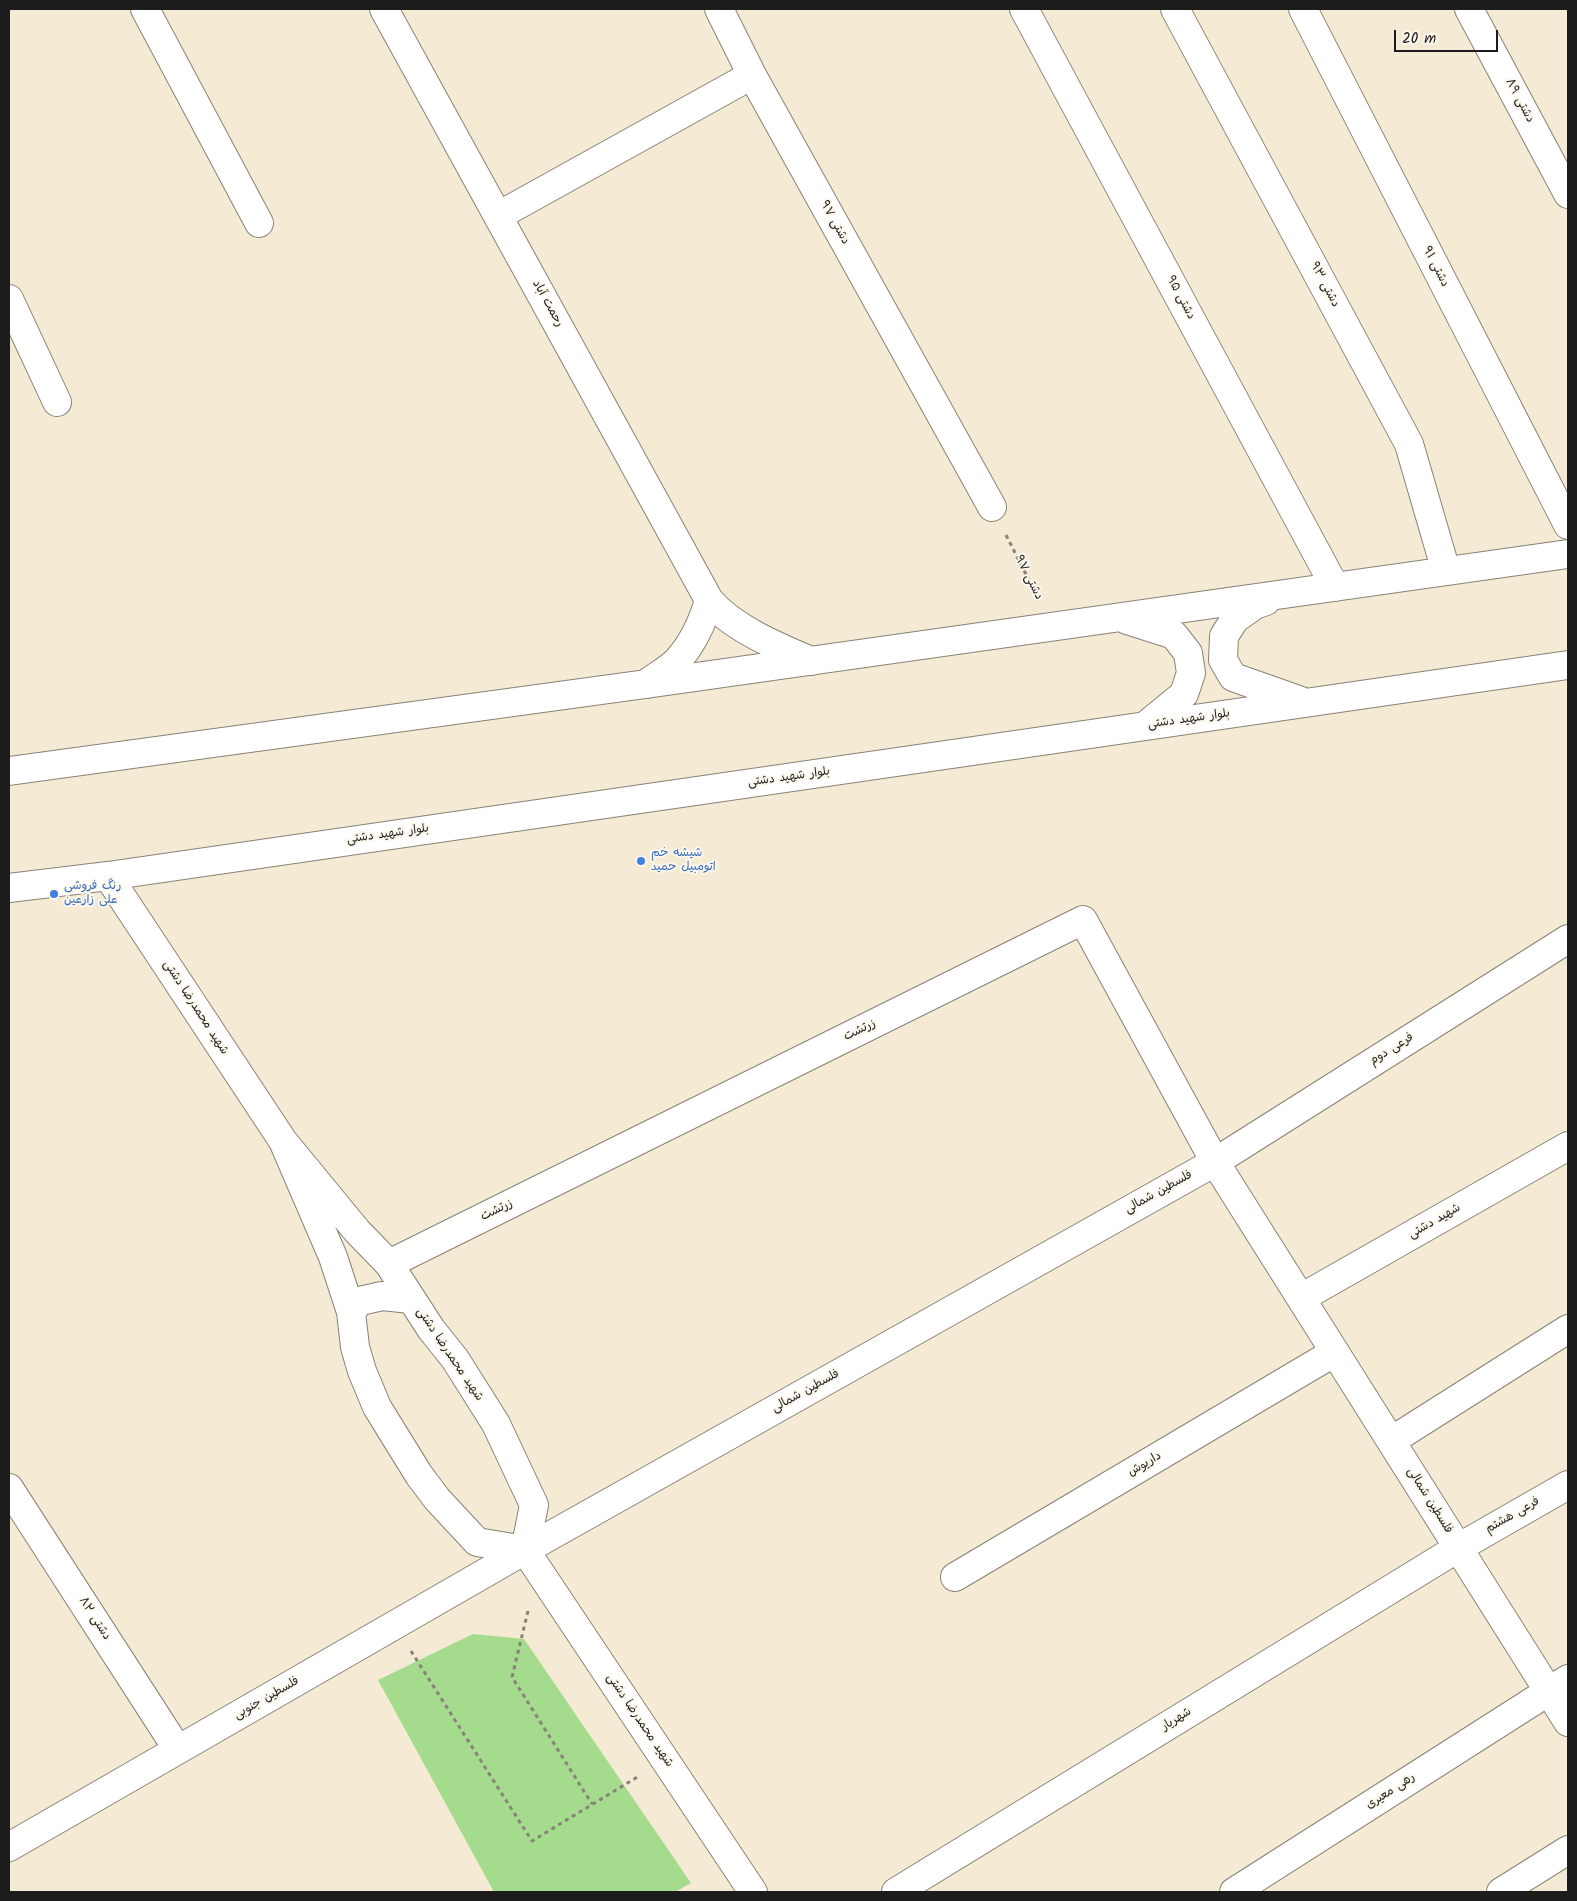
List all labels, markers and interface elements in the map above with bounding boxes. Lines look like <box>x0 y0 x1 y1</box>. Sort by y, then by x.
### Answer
scale bar <box>1397 20 1501 52</box>
text: 20 m <box>1402 27 1436 51</box>
street label: دشتی ۸۹ <box>1501 77 1537 125</box>
street label: دشتی ۹۷ <box>816 199 852 247</box>
street label: دشتی ۹۱ <box>1419 244 1451 290</box>
street label: دشتی ۹۳ <box>1306 260 1342 310</box>
street label: دشتی ۹۵ <box>1162 274 1198 322</box>
street label: رحمت آباد <box>528 278 566 330</box>
street label: دشتی ۹۷ <box>1011 553 1045 603</box>
street label: بلوار شهید دشتی <box>1147 707 1231 733</box>
street label: بلوار شهید دشتی <box>747 765 831 791</box>
street label: بلوار شهید دشتی <box>346 822 430 848</box>
place label: شیشه خم اتومبیل حمید <box>651 847 716 875</box>
marker: شیشه خم اتومبیل حمید <box>635 855 647 867</box>
place label: رنگ فروشی علی زارعین <box>64 880 121 908</box>
marker: رنگ فروشی علی زارعین <box>48 888 60 900</box>
street label: شهید محمدرضا دشتی <box>159 958 231 1058</box>
street label: زرتشت <box>842 1017 878 1045</box>
street label: فرعی دوم <box>1367 1031 1417 1069</box>
street label: فلسطین شمالی <box>1123 1169 1195 1217</box>
street label: زرتشت <box>479 1197 515 1225</box>
street label: شهید دشتی <box>1406 1201 1464 1243</box>
street label: شهید محمدرضا دشتی <box>412 1306 486 1404</box>
street label: فلسطین شمالی <box>770 1368 842 1416</box>
street label: داریوش <box>1126 1449 1164 1481</box>
street label: فلسطین شمالی <box>1403 1465 1455 1537</box>
street label: فرعی هشتم <box>1483 1495 1543 1537</box>
street label: دشتی ۸۲ <box>75 1595 113 1643</box>
street label: شهید محمدرضا دشتی <box>602 1672 676 1770</box>
street label: فلسطین جنوبی <box>232 1675 302 1723</box>
street label: شهریار <box>1159 1705 1195 1735</box>
street label: رهی معیری <box>1364 1771 1418 1813</box>

